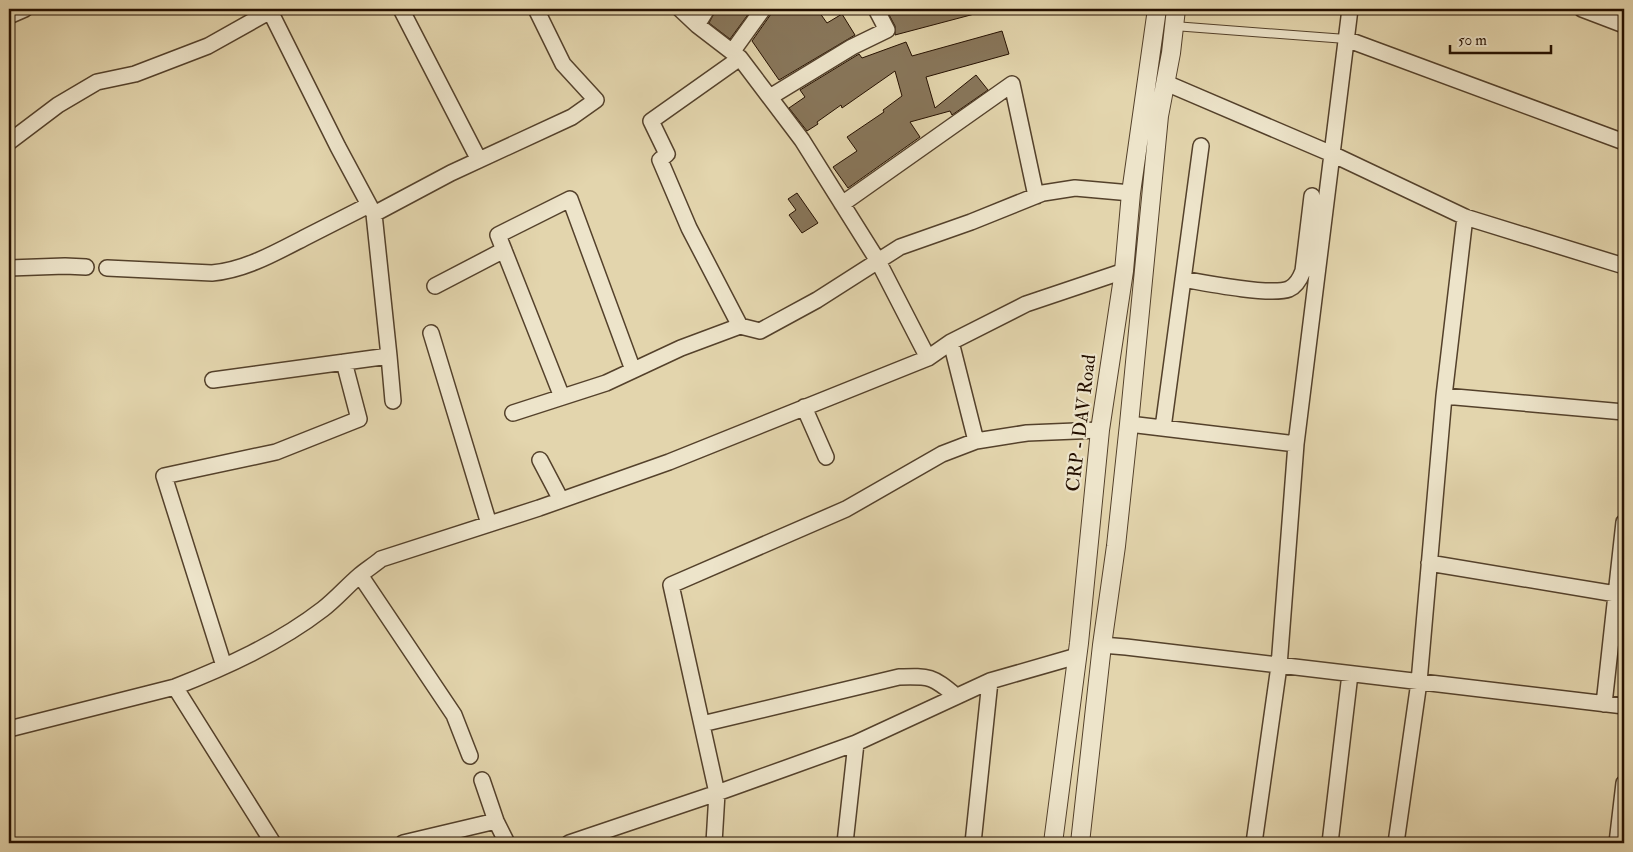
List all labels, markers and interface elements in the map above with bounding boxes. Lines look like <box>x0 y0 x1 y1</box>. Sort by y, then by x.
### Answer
scale bar <box>1450 22 1552 54</box>
text: 50 m <box>1458 31 1487 50</box>
street label: CRP - DAV Road <box>1061 352 1101 493</box>

